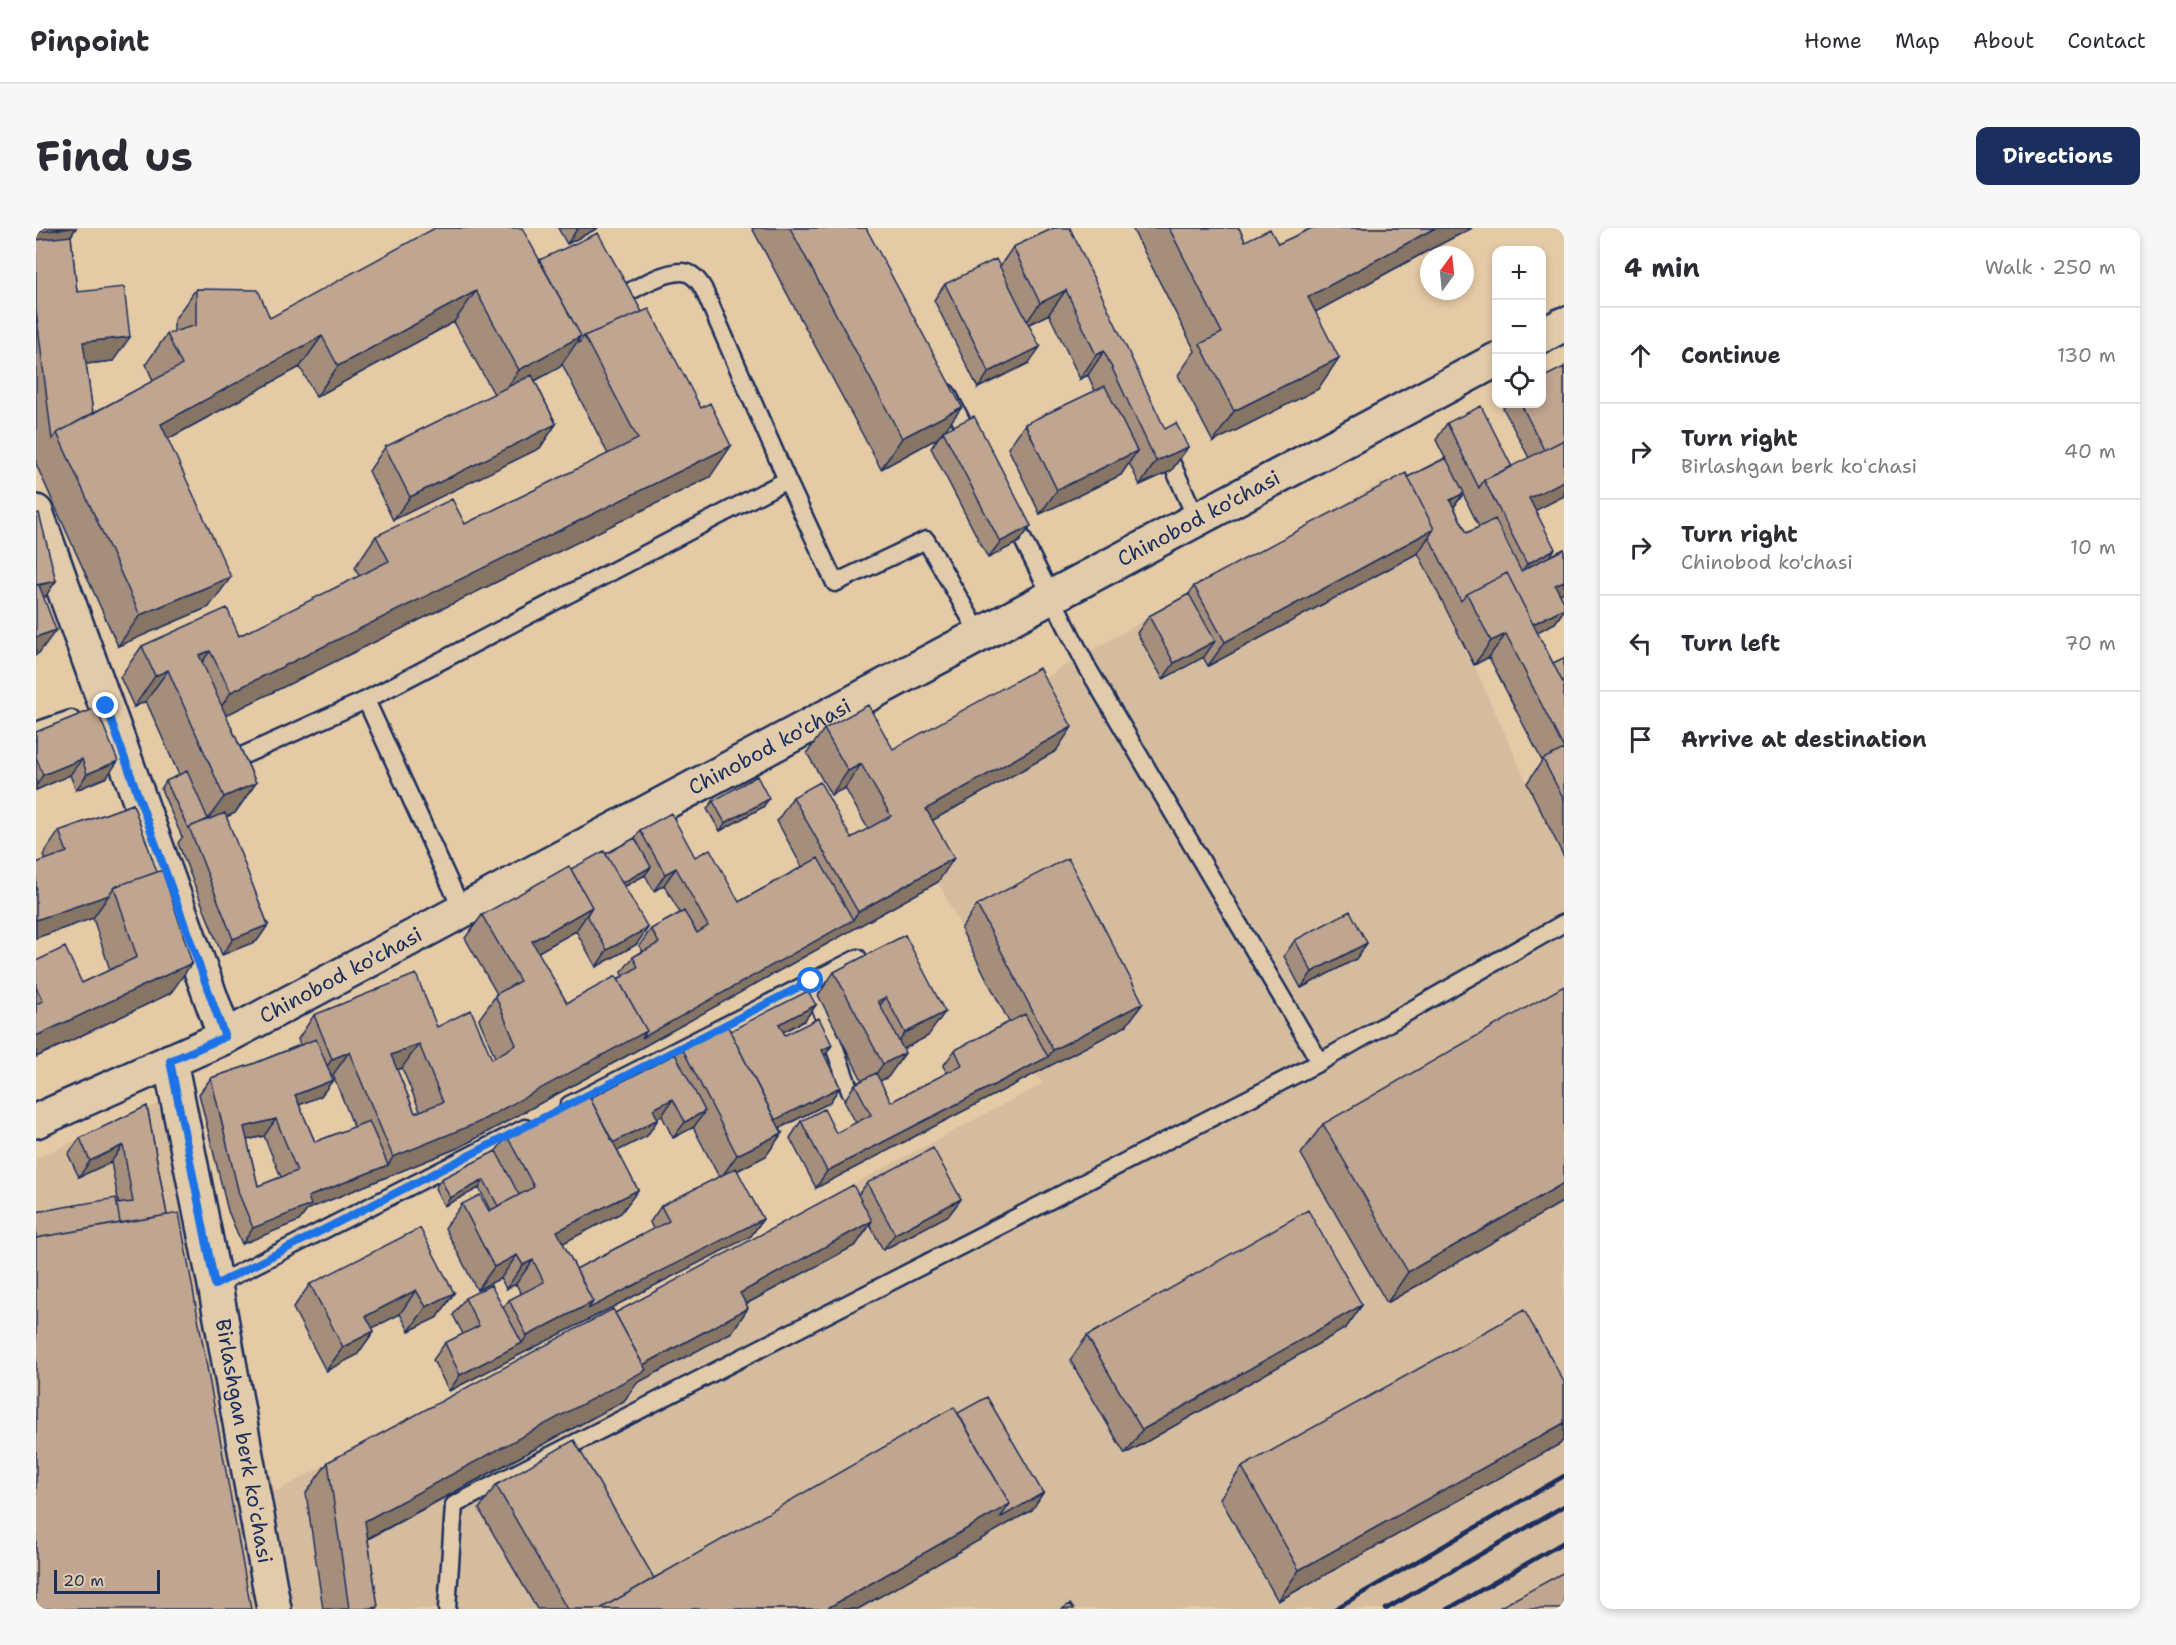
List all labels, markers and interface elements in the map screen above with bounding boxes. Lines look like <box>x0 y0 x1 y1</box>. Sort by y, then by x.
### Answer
text: Pinpoint <box>30 22 149 60</box>
text: Home <box>1804 27 1862 55</box>
text: Map <box>1895 27 1940 55</box>
text: About <box>1973 27 2034 55</box>
text: Contact <box>2067 27 2146 55</box>
button: Directions <box>1976 127 2140 185</box>
text: Find us <box>36 128 193 184</box>
north arrow <box>1420 246 1474 300</box>
map controls <box>1492 246 1546 408</box>
button: + <box>1492 246 1546 300</box>
text: 4 min <box>1624 250 1700 285</box>
text: Walk · 250 m <box>1985 254 2116 280</box>
button: − <box>1492 300 1546 354</box>
icon: ahead <box>1624 339 1657 372</box>
text: Continue <box>1681 341 1781 370</box>
text: 130 m <box>2057 342 2116 368</box>
button: locate <box>1492 354 1546 408</box>
text: Turn right <box>1681 424 1798 453</box>
icon: right <box>1624 435 1657 468</box>
text: 40 m <box>2064 438 2116 464</box>
text: Birlashgan berk koʻchasi <box>1681 453 1917 479</box>
street label: Chinobod ko'chasi <box>1112 464 1285 573</box>
text: Turn right <box>1681 520 1798 549</box>
icon: right <box>1624 531 1657 564</box>
text: 10 m <box>2070 534 2116 560</box>
text: Chinobod ko'chasi <box>1681 549 1853 575</box>
icon: left <box>1624 627 1657 660</box>
text: Turn left <box>1681 629 1780 658</box>
text: 70 m <box>2064 630 2116 656</box>
route end <box>92 692 118 718</box>
street label: Chinobod ko'chasi <box>683 692 856 802</box>
icon: arrive <box>1624 723 1657 756</box>
text: Arrive at destination <box>1681 725 1927 754</box>
street label: Chinobod ko'chasi <box>254 921 427 1030</box>
route start <box>797 967 823 993</box>
street label: Birlashgan berk koʻchasi <box>209 1317 279 1565</box>
scale bar <box>54 1567 160 1594</box>
text: 20 m <box>63 1570 104 1591</box>

